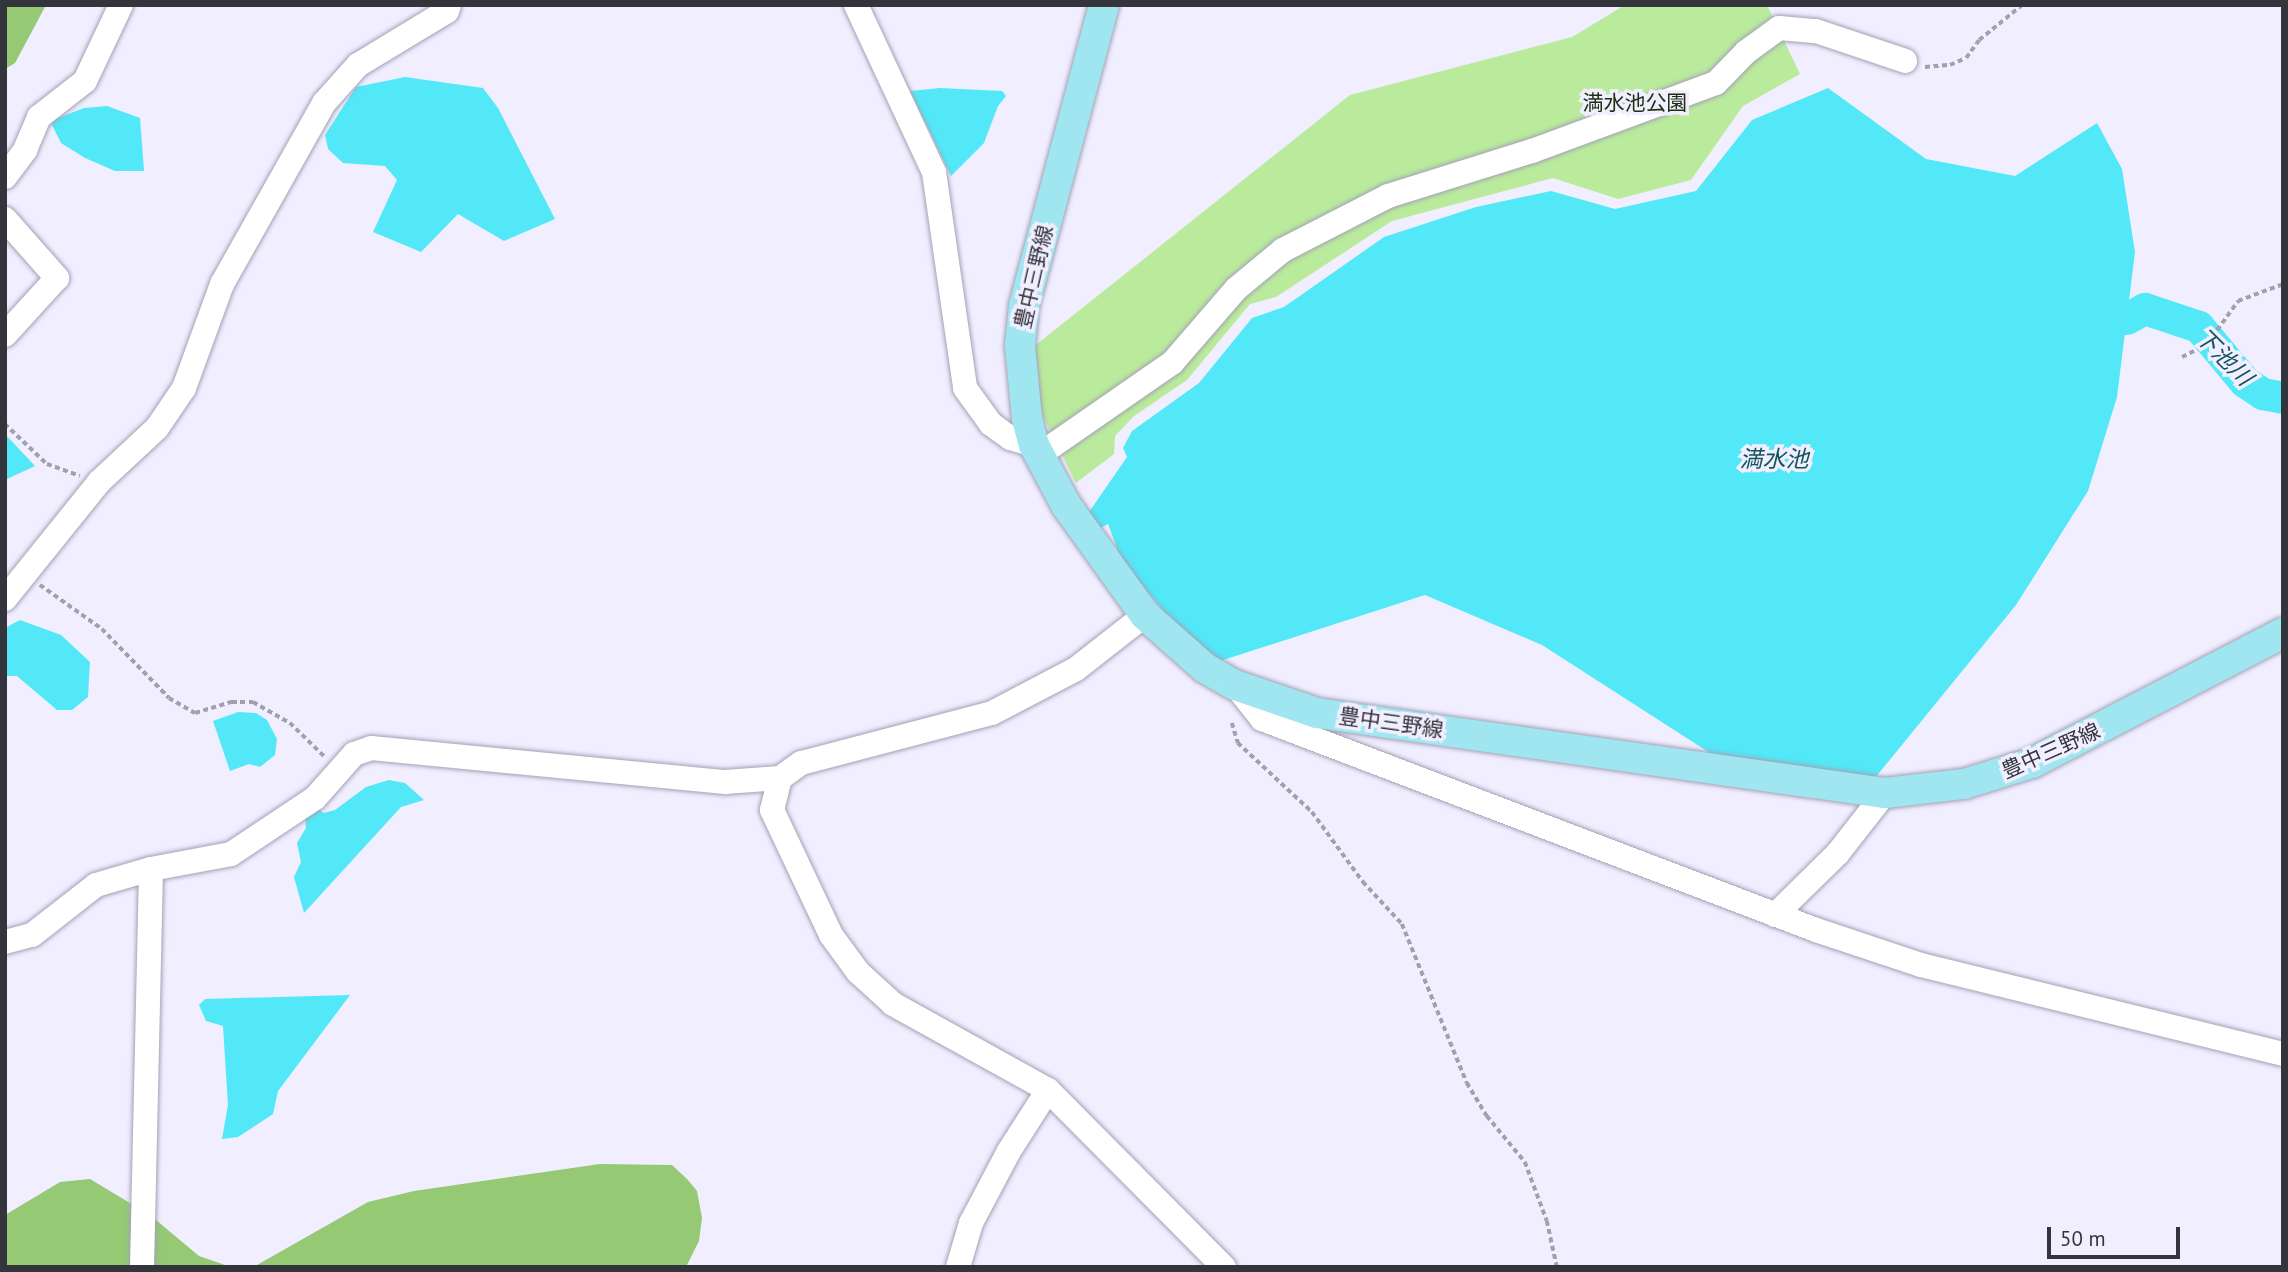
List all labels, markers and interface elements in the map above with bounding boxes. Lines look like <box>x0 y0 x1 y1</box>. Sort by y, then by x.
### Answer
park label: 満水池公園 <box>1583 90 1687 116</box>
street label: 豊中三野線 <box>1010 223 1058 331</box>
water label: 下池川 <box>2190 323 2258 391</box>
water label: 満水池 <box>1740 445 1808 473</box>
street label: 豊中三野線 <box>1337 703 1445 743</box>
street label: 豊中三野線 <box>1998 718 2104 784</box>
scale bar <box>2050 1212 2183 1256</box>
text: 50 m <box>2060 1225 2106 1252</box>

